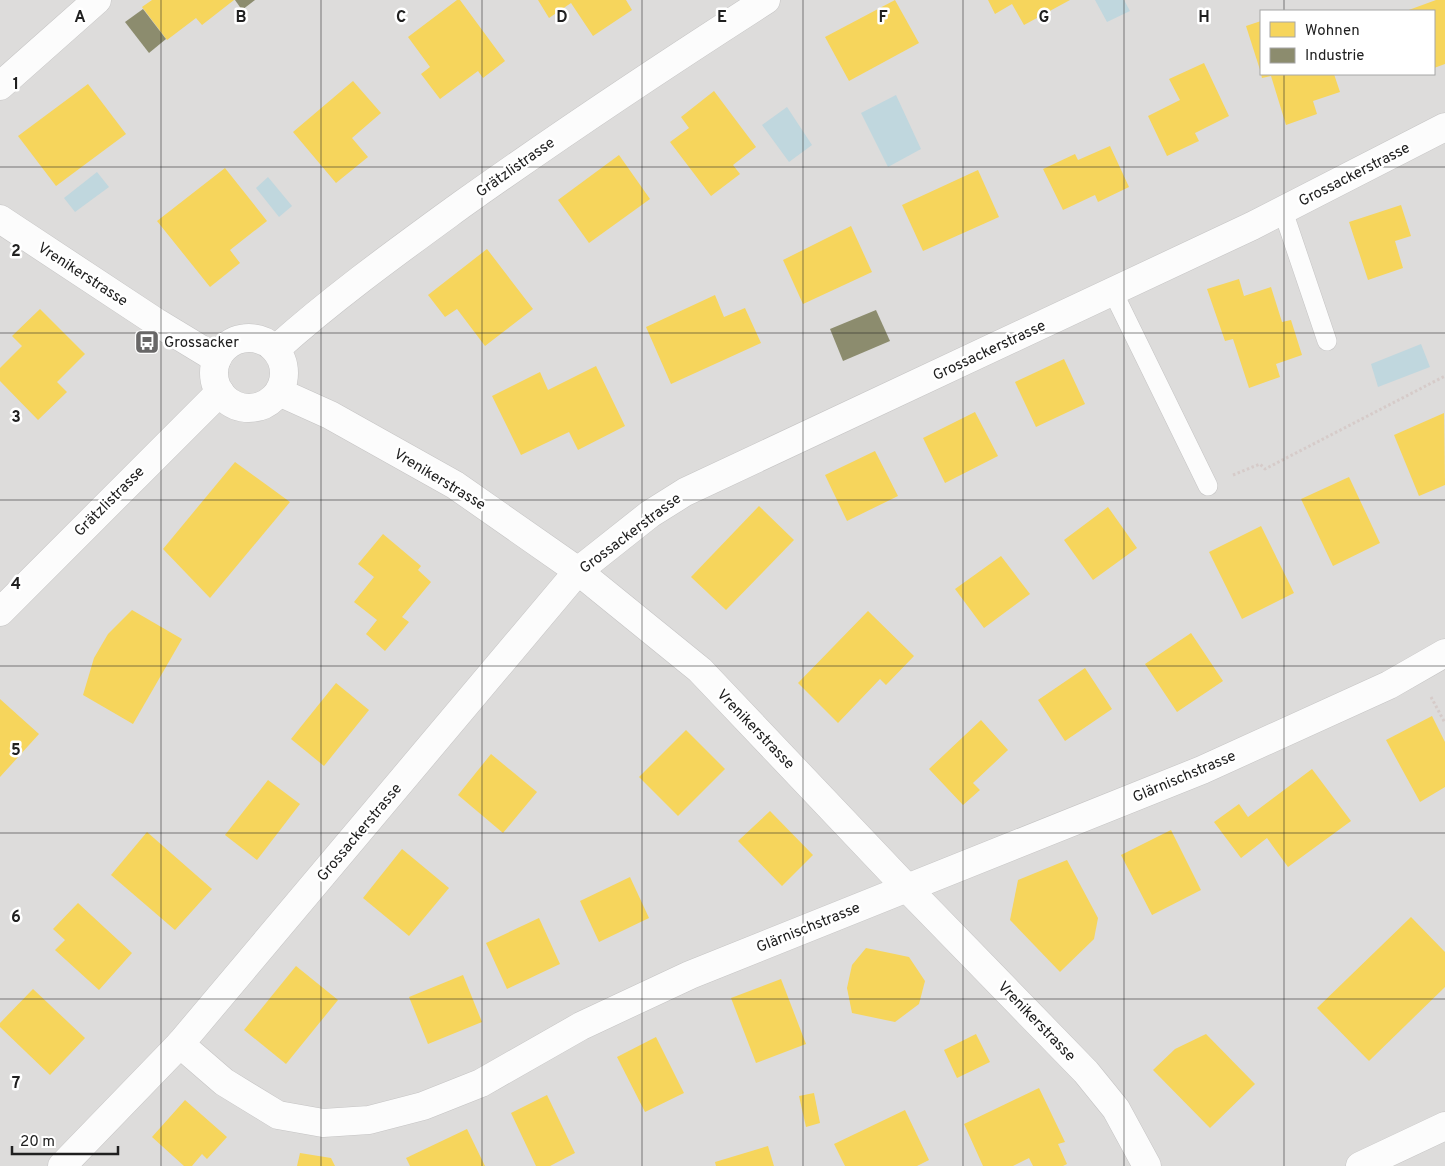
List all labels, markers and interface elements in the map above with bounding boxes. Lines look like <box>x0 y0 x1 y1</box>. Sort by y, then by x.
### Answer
text: A <box>74 8 86 28</box>
text: B <box>235 8 247 28</box>
text: C <box>396 8 406 28</box>
text: D <box>556 8 568 28</box>
text: E <box>717 8 727 28</box>
text: F <box>878 8 888 28</box>
text: G <box>1039 8 1049 28</box>
text: H <box>1198 8 1210 28</box>
legend <box>1260 10 1435 75</box>
text: Wohnen <box>1305 22 1360 41</box>
text: Industrie <box>1305 47 1364 66</box>
text: 1 <box>13 75 19 95</box>
street label: Grätzlistrasse <box>473 134 559 202</box>
street label: Grossackerstrasse <box>1296 139 1413 212</box>
street label: Vrenikerstrasse <box>33 239 131 312</box>
text: 2 <box>11 242 21 262</box>
street label: Grossackerstrasse <box>930 317 1049 386</box>
bus stop icon: Grossacker <box>134 329 160 355</box>
place label: Grossacker <box>164 334 239 353</box>
text: 3 <box>11 408 21 428</box>
street label: Vrenikerstrasse <box>390 445 489 515</box>
street label: Grätzlistrasse <box>71 463 149 541</box>
street label: Grossackerstrasse <box>576 490 685 579</box>
text: 4 <box>11 575 21 595</box>
street label: Vrenikerstrasse <box>712 686 798 774</box>
text: 5 <box>11 741 21 761</box>
street label: Glärnischstrasse <box>1130 747 1239 808</box>
street label: Grossackerstrasse <box>314 780 407 886</box>
street label: Glärnischstrasse <box>754 899 863 958</box>
text: 6 <box>11 908 21 928</box>
street label: Vrenikerstrasse <box>993 978 1079 1066</box>
text: 7 <box>12 1074 20 1094</box>
scale bar <box>12 1124 119 1156</box>
text: 20 m <box>20 1133 55 1152</box>

